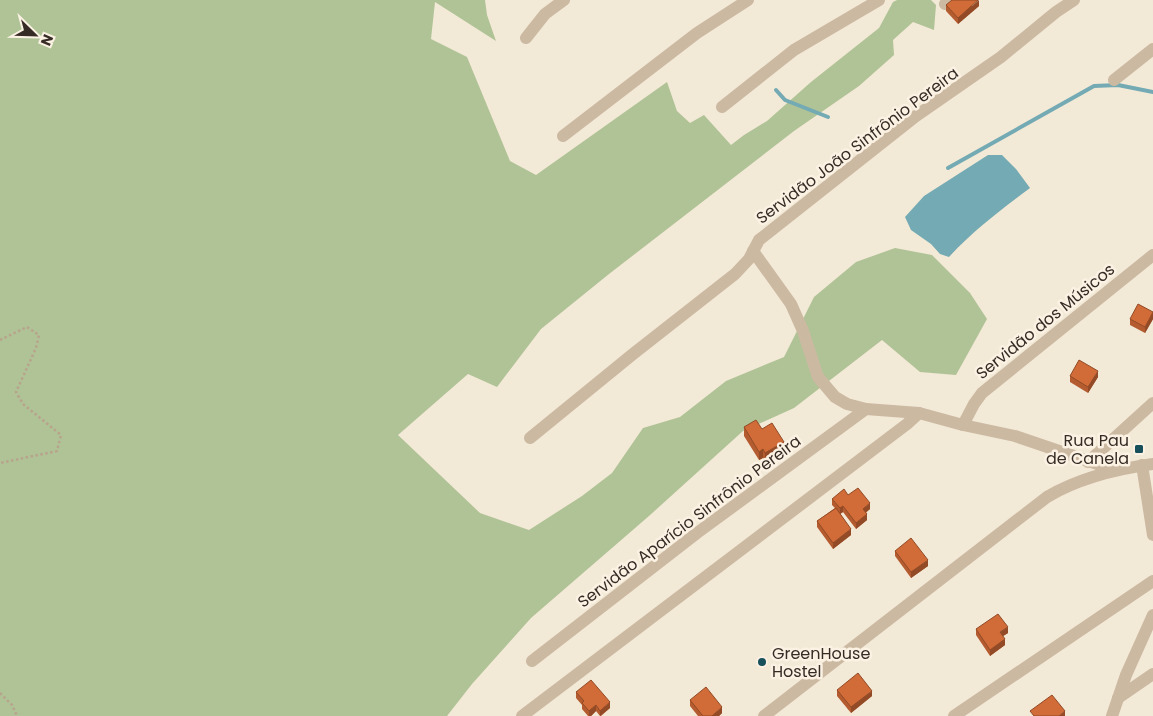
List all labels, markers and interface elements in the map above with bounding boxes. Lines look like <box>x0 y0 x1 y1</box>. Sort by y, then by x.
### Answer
north arrow <box>10 10 60 60</box>
text: N <box>36 31 58 49</box>
street label: Servidão João Sinfrônio Pereira <box>751 62 963 229</box>
street label: Servidão dos Músicos <box>971 258 1120 385</box>
place label: Rua Pau de Canela <box>1046 429 1129 470</box>
street label: Servidão Aparício Sinfrônio Pereira <box>573 430 806 613</box>
marker: Rua Pau de Canela <box>1133 443 1145 455</box>
place label: GreenHouse Hostel <box>772 642 870 683</box>
marker: GreenHouse Hostel <box>756 656 768 668</box>

